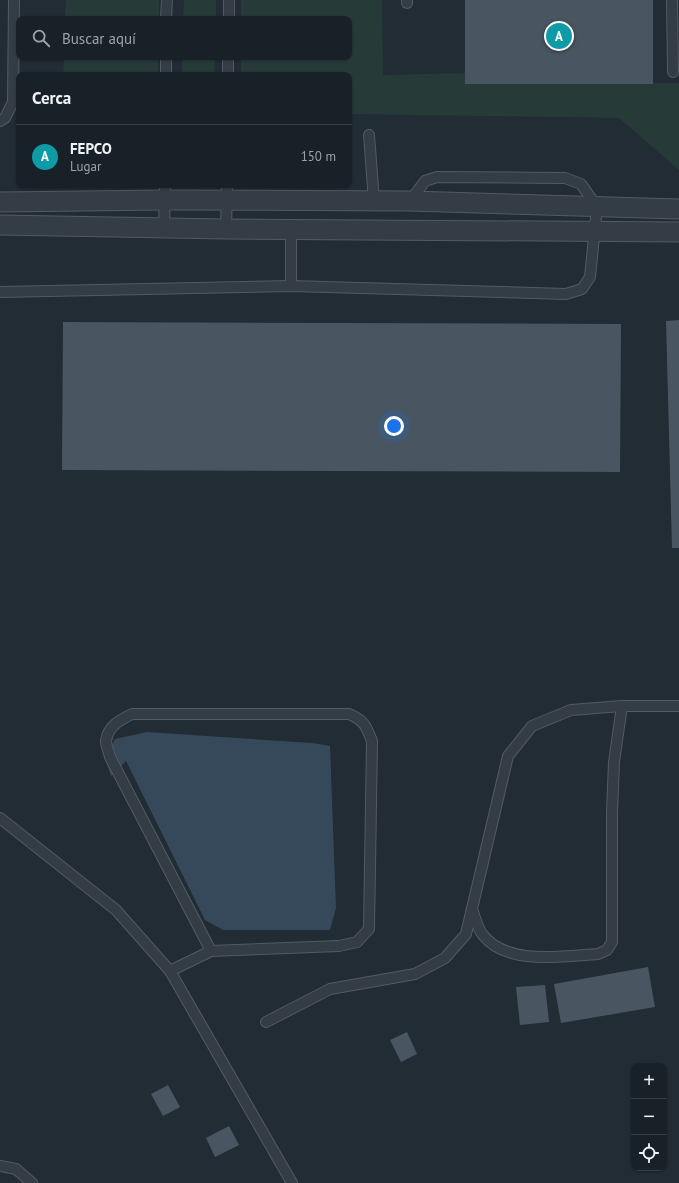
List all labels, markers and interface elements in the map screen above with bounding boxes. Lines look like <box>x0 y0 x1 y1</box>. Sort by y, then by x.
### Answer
search box <box>16 16 352 60</box>
pin: A <box>546 21 572 51</box>
icon: search <box>30 27 52 49</box>
text: Buscar aquí <box>62 29 136 48</box>
text: Cerca <box>32 87 71 109</box>
text: FEPCO <box>70 139 112 158</box>
text: A <box>41 148 49 165</box>
text: 150 m <box>301 148 336 165</box>
text: Lugar <box>70 158 101 175</box>
your location <box>384 416 404 436</box>
map controls <box>631 1063 667 1171</box>
button: + <box>631 1063 667 1099</box>
button: − <box>631 1099 667 1135</box>
button: locate <box>631 1135 667 1171</box>

